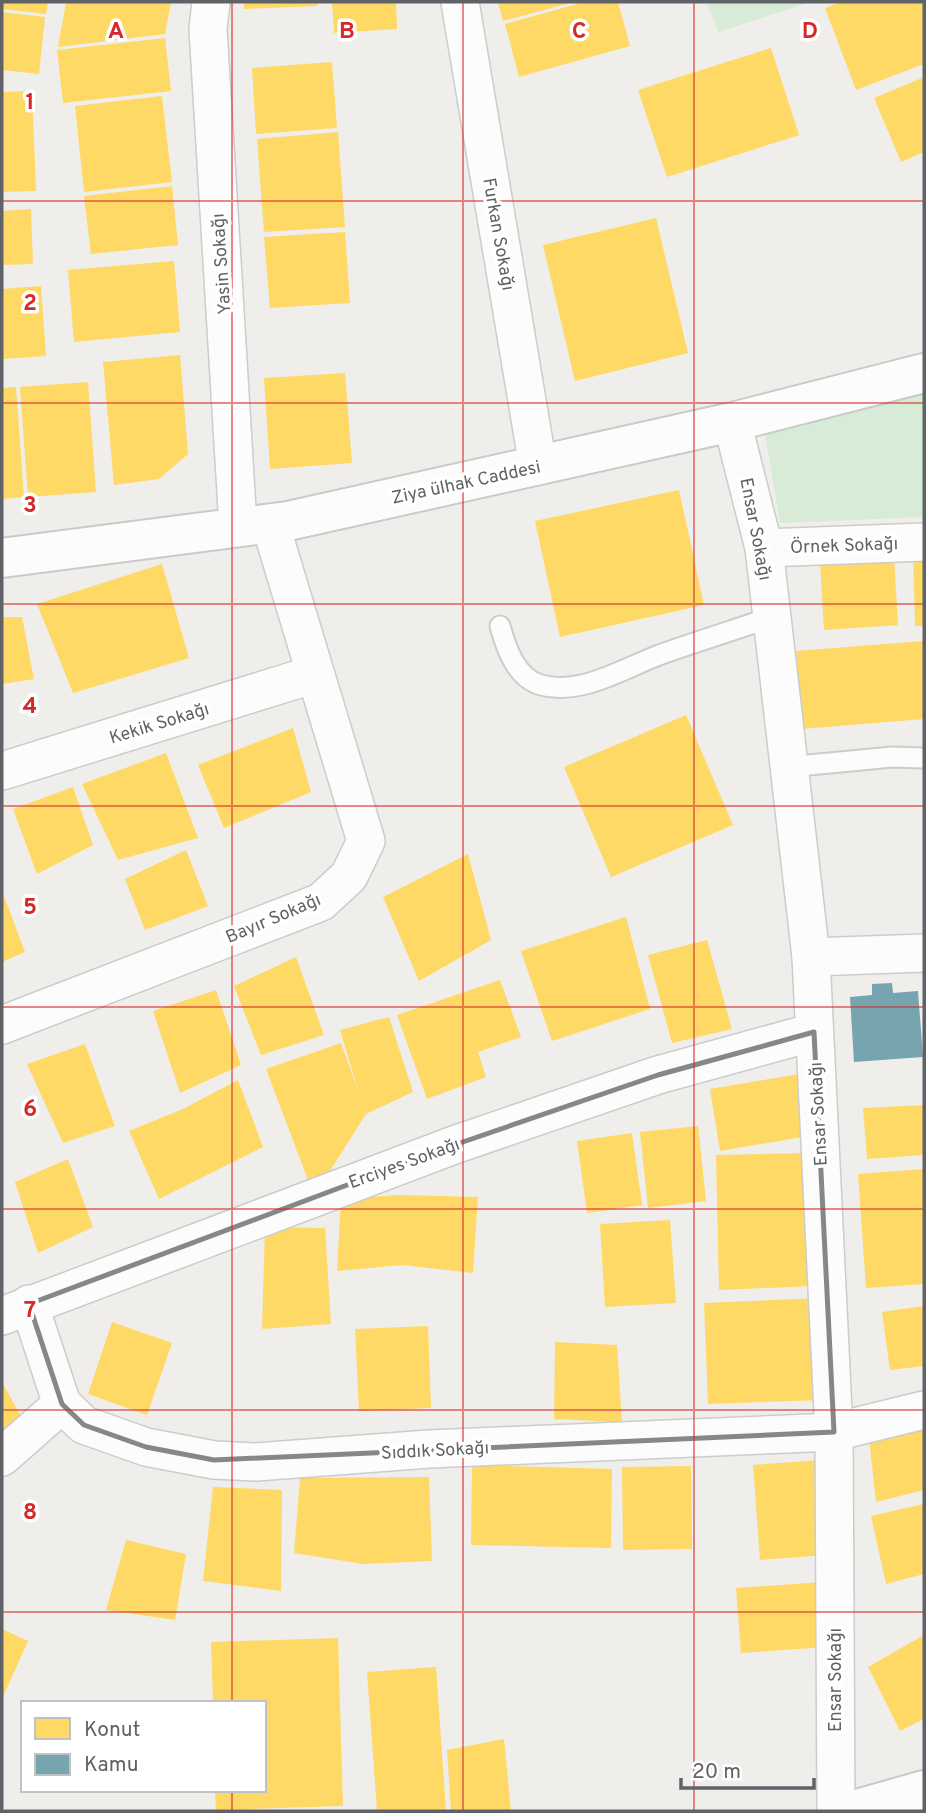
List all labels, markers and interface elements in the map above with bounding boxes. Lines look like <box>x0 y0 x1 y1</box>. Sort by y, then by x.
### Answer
text: A <box>108 18 124 47</box>
text: B <box>339 18 355 47</box>
text: C <box>572 18 586 47</box>
text: D <box>802 18 818 47</box>
text: 1 <box>25 89 35 118</box>
street label: Furkan Sokağı <box>476 176 519 292</box>
street label: Yasin Sokağı <box>207 213 238 315</box>
text: 2 <box>23 290 37 319</box>
street label: Ziya ülhak Caddesi <box>390 456 543 510</box>
street label: Ensar Sokağı <box>733 476 776 583</box>
text: 3 <box>23 492 37 521</box>
street label: Örnek Sokağı <box>790 531 899 560</box>
text: 4 <box>23 693 37 722</box>
street label: Kekik Sokağı <box>107 698 212 751</box>
street label: Bayır Sokağı <box>223 889 325 950</box>
text: 5 <box>23 894 37 923</box>
street label: Ensar Sokağı <box>805 1061 834 1167</box>
text: 6 <box>23 1096 37 1125</box>
street label: Erciyes Sokağı <box>346 1134 463 1195</box>
text: 7 <box>24 1297 36 1326</box>
street label: Sıddık Sokağı <box>381 1437 490 1466</box>
text: 8 <box>23 1499 37 1528</box>
street label: Ensar Sokağı <box>825 1628 848 1732</box>
legend <box>21 1701 266 1792</box>
text: Konut <box>84 1717 141 1744</box>
scale bar <box>681 1746 814 1790</box>
text: Kamu <box>84 1752 138 1779</box>
text: 20 m <box>692 1759 741 1786</box>

